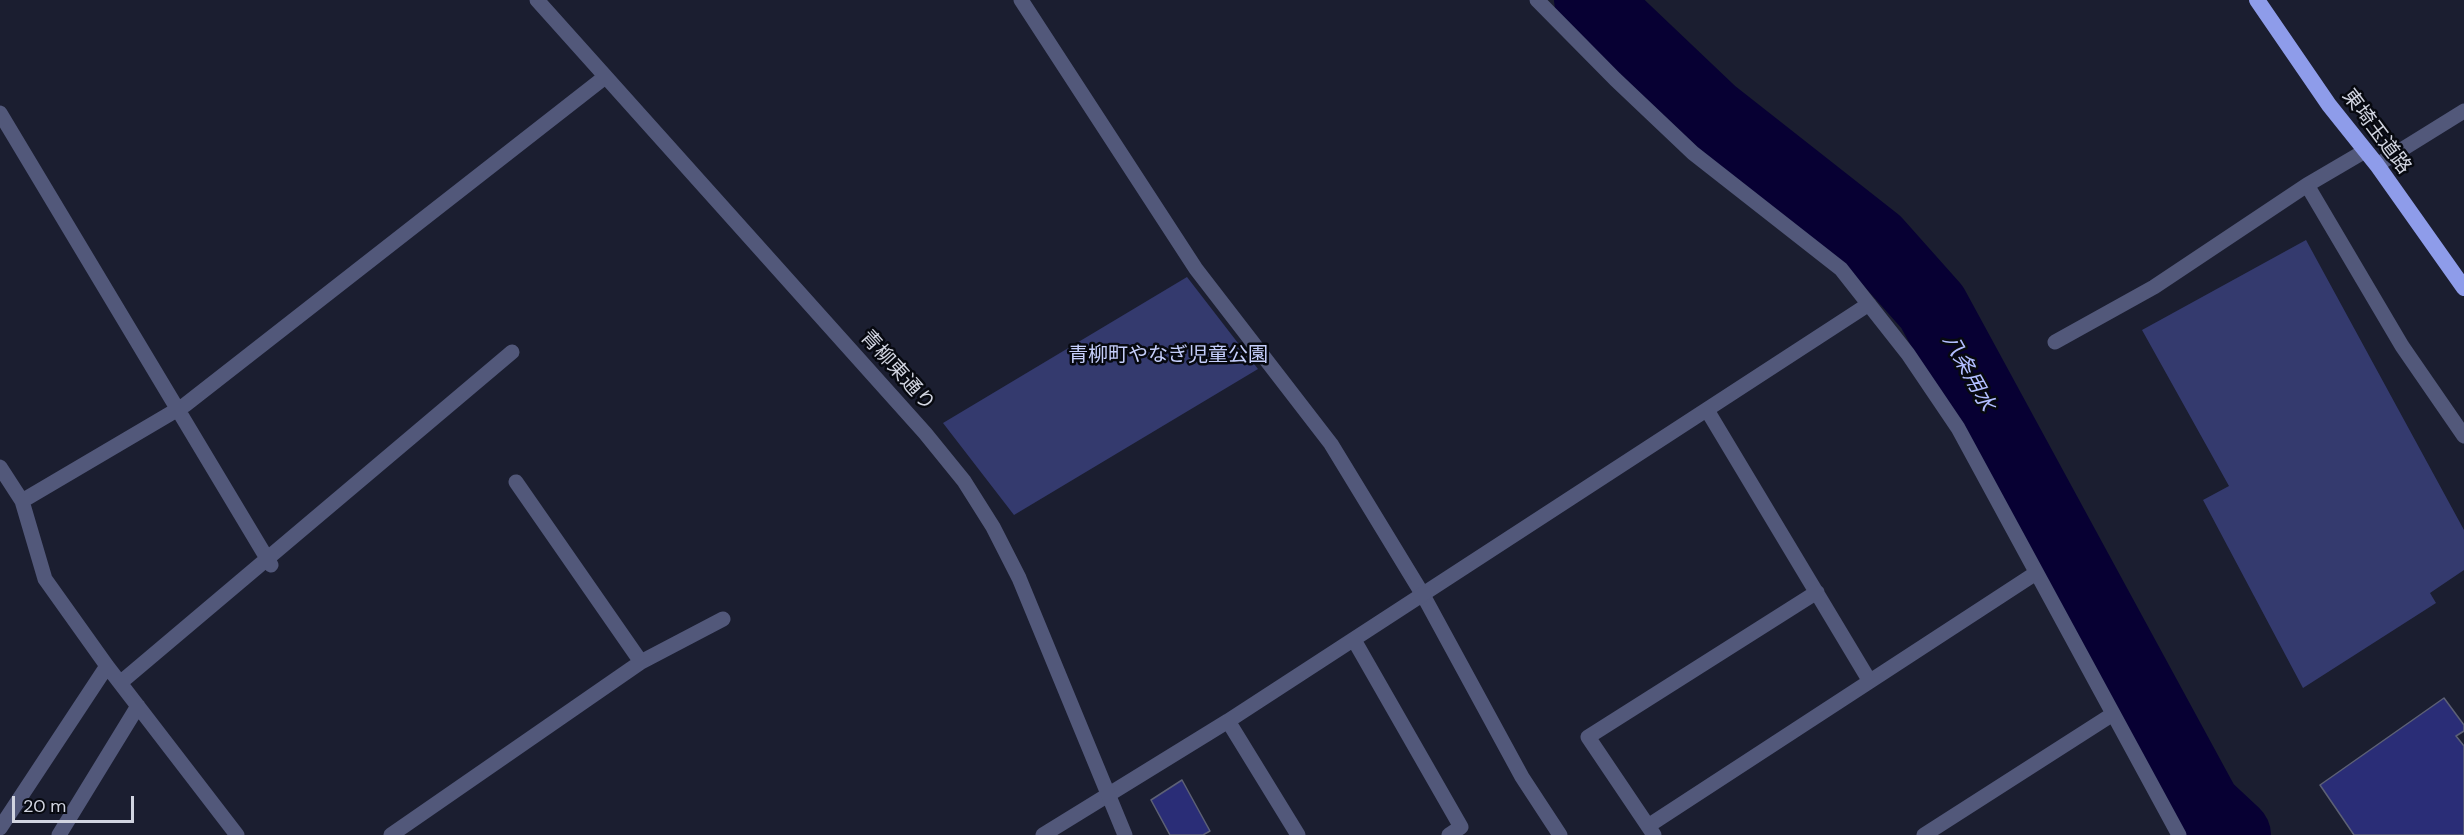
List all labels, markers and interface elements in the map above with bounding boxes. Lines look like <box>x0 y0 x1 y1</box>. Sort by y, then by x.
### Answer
street label: 東埼玉道路 <box>2336 85 2416 179</box>
street label: 青柳東通り <box>855 326 939 416</box>
water label: 八条用水 <box>1937 330 1999 416</box>
park label: 青柳町やなぎ児童公園 <box>1068 344 1268 368</box>
scale bar <box>15 784 136 822</box>
text: 20 m <box>23 794 66 818</box>

